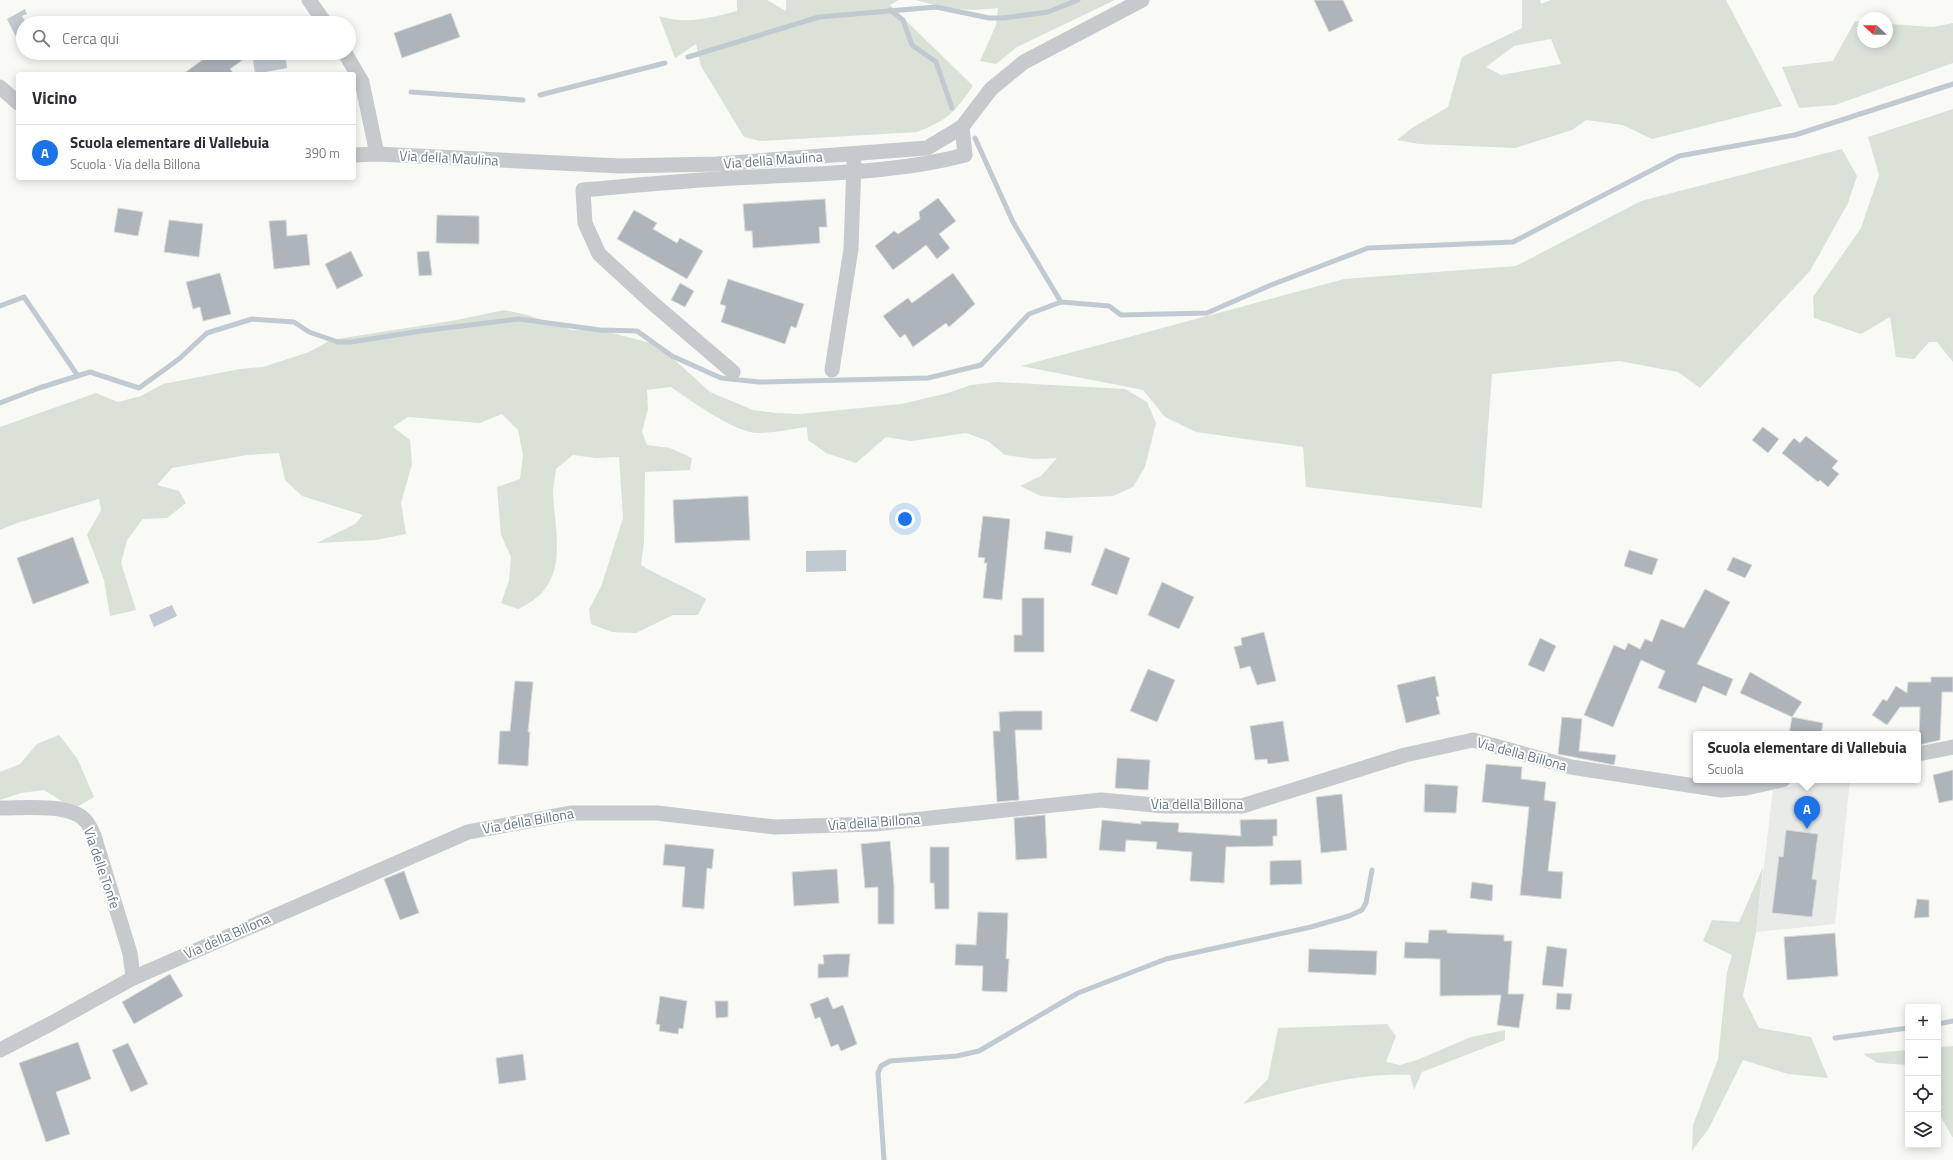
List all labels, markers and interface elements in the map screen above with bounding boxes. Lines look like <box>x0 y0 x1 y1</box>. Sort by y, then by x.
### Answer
north arrow <box>1857 12 1893 48</box>
search box <box>16 16 356 60</box>
icon: search <box>30 27 52 49</box>
text: Cerca qui <box>62 27 119 50</box>
text: Vicino <box>32 85 77 111</box>
text: Scuola elementare di Vallebuia <box>70 131 269 154</box>
text: A <box>41 143 49 163</box>
text: 390 m <box>304 143 340 163</box>
street label: Via della Maulina <box>399 144 499 171</box>
street label: Via della Maulina <box>723 146 823 173</box>
text: Scuola · Via della Billona <box>70 154 200 174</box>
your location <box>895 509 915 529</box>
street label: Via della Billona <box>1475 731 1569 776</box>
popup <box>1693 731 1921 783</box>
text: Scuola elementare di Vallebuia <box>1707 736 1907 759</box>
text: Scuola <box>1707 759 1743 779</box>
street label: Via della Billona <box>1151 793 1243 814</box>
pin: A <box>1794 796 1820 829</box>
street label: Via della Billona <box>481 802 575 839</box>
street label: Via della Billona <box>827 808 921 835</box>
street label: Via delle Tonfe <box>79 824 126 911</box>
street label: Via della Billona <box>180 907 273 964</box>
map controls <box>1905 1004 1941 1148</box>
button: + <box>1905 1004 1941 1040</box>
button: − <box>1905 1040 1941 1076</box>
button: locate <box>1905 1076 1941 1112</box>
button: layers <box>1905 1112 1941 1148</box>

